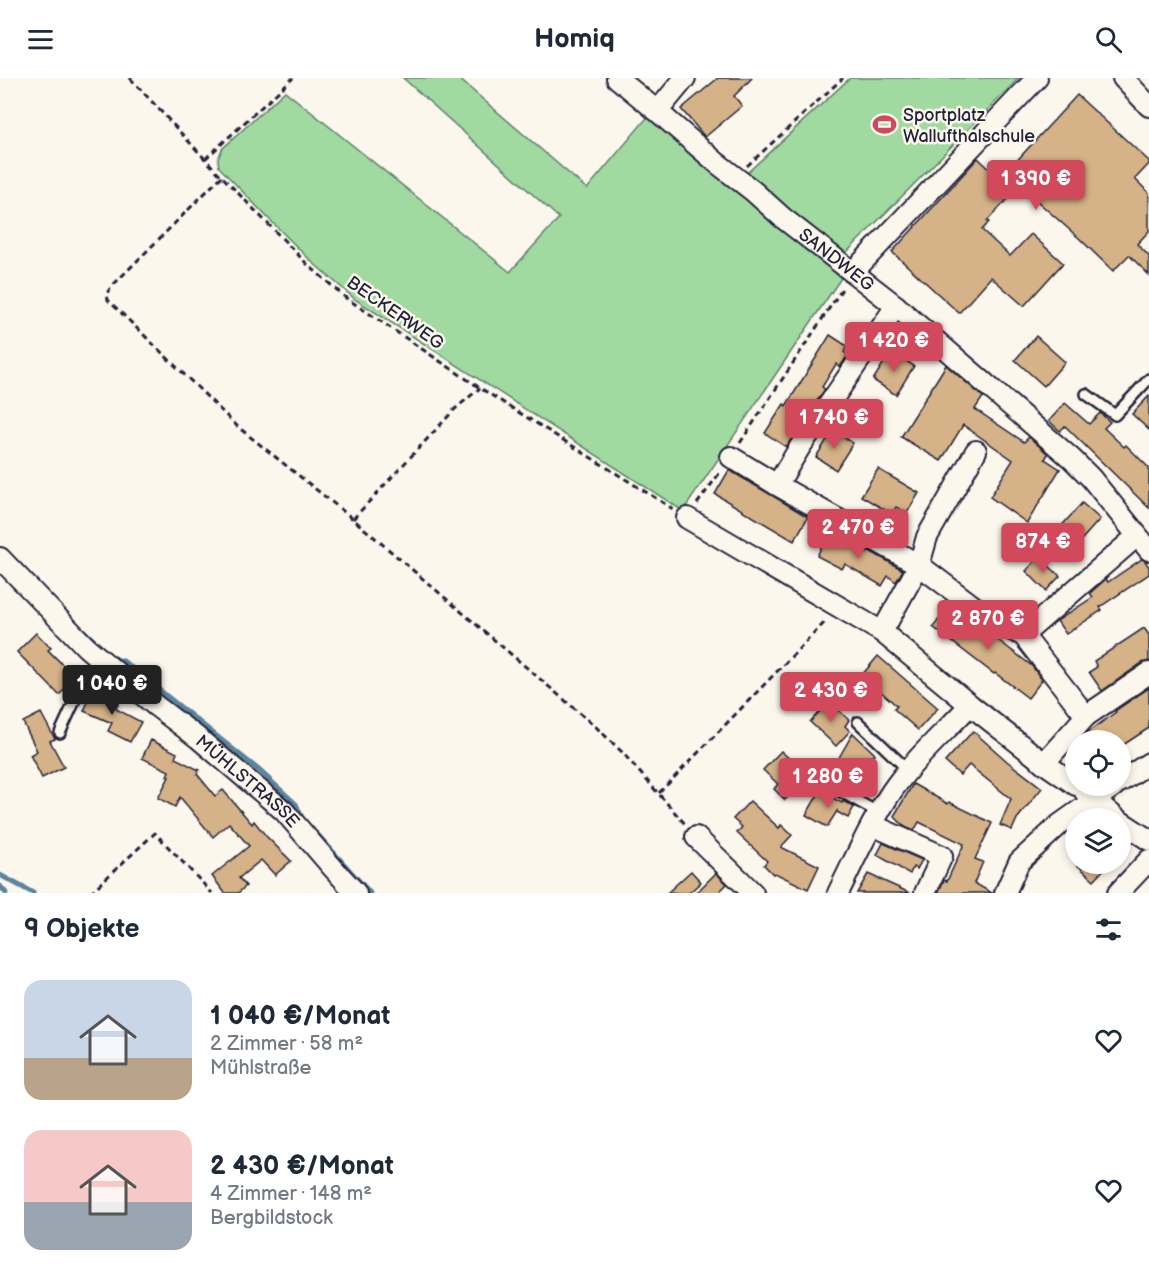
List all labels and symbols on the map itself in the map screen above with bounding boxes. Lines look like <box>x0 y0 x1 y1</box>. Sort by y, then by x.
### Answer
place label: Sportplatz Wallufthalschule <box>903 105 1035 147</box>
sports icon: Sportplatz Wallufthalschule <box>872 112 898 138</box>
pin: 1 390 € <box>981 160 1091 211</box>
street label: SANDWEG <box>795 224 878 295</box>
street label: BECKERWEG <box>343 272 447 354</box>
pin: 1 420 € <box>839 322 949 373</box>
pin: 1 740 € <box>779 399 889 450</box>
pin: 2 470 € <box>803 509 913 560</box>
pin: 874 € <box>1001 523 1085 574</box>
pin: 2 870 € <box>933 600 1043 651</box>
pin: 1 040 € <box>57 665 167 716</box>
pin: 2 430 € <box>776 672 886 723</box>
street label: MÜHLSTRASSE <box>192 730 304 832</box>
pin: 1 280 € <box>773 758 883 809</box>

